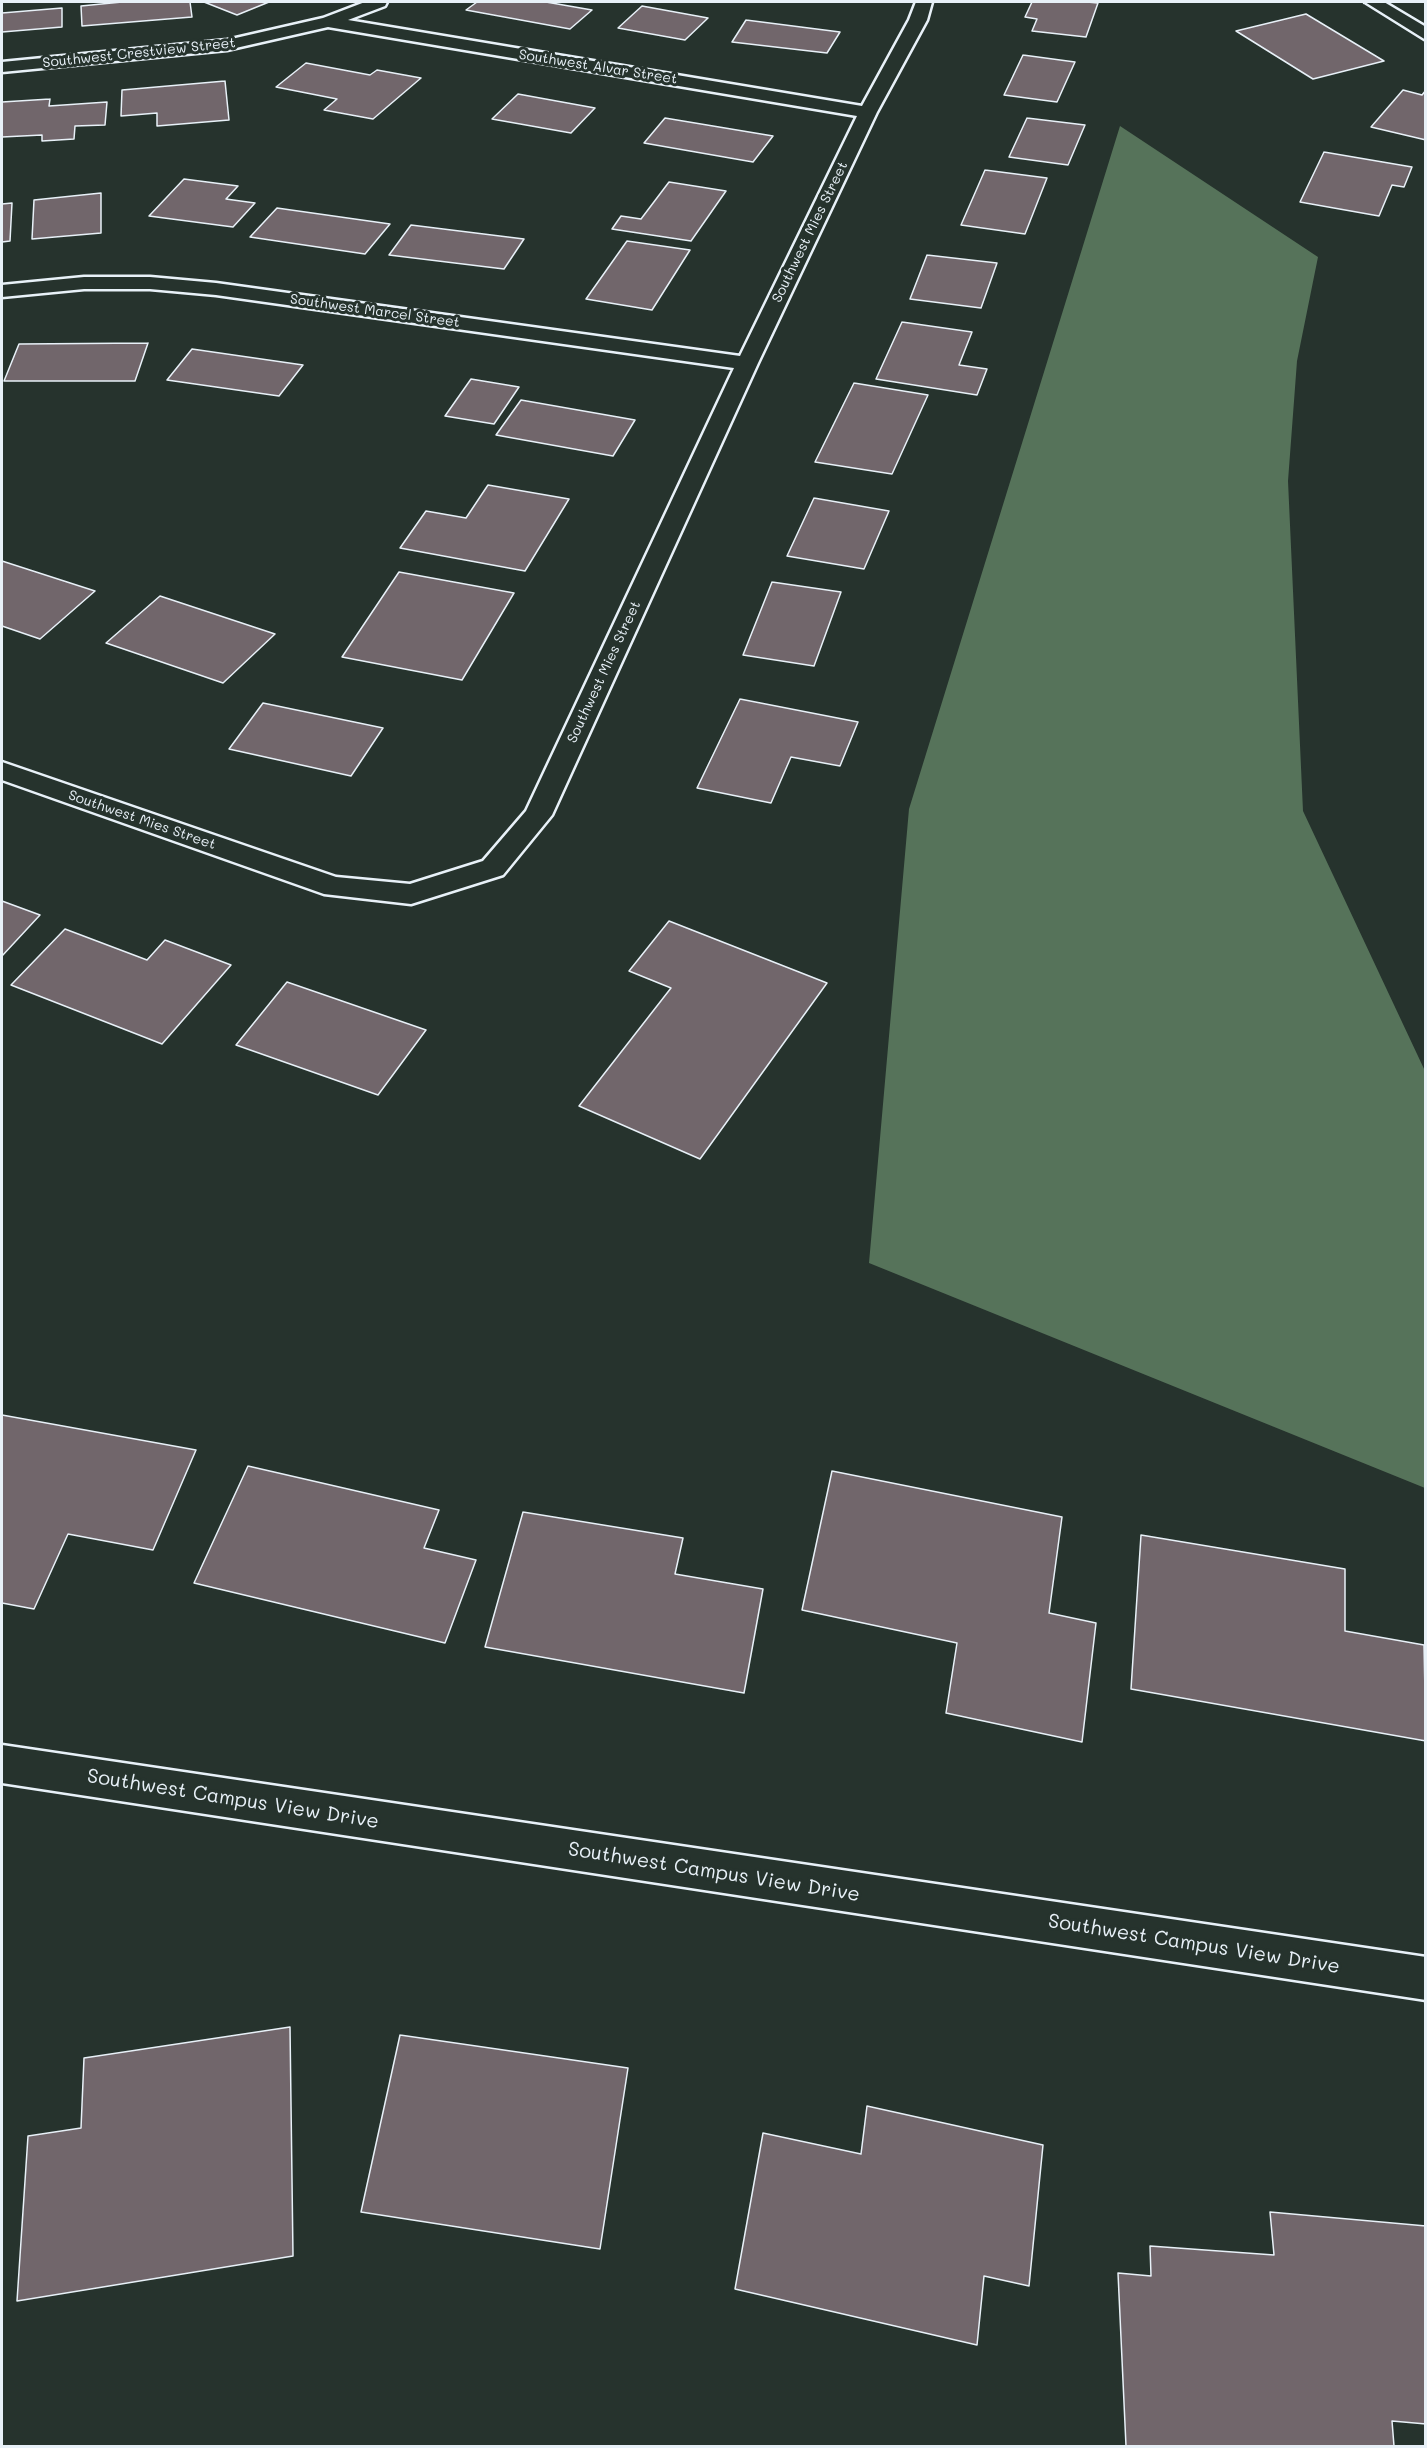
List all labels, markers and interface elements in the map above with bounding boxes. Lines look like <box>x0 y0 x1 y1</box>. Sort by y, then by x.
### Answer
street label: Southwest Crestview Street <box>42 35 236 71</box>
street label: Southwest Alvar Street <box>518 46 678 88</box>
street label: Southwest Mies Street <box>769 159 851 305</box>
street label: Southwest Marcel Street <box>289 291 461 331</box>
street label: Southwest Mies Street <box>564 598 644 746</box>
street label: Southwest Mies Street <box>66 787 218 853</box>
street label: Southwest Campus View Drive <box>85 1764 381 1834</box>
street label: Southwest Campus View Drive <box>566 1837 862 1907</box>
street label: Southwest Campus View Drive <box>1046 1909 1342 1979</box>

